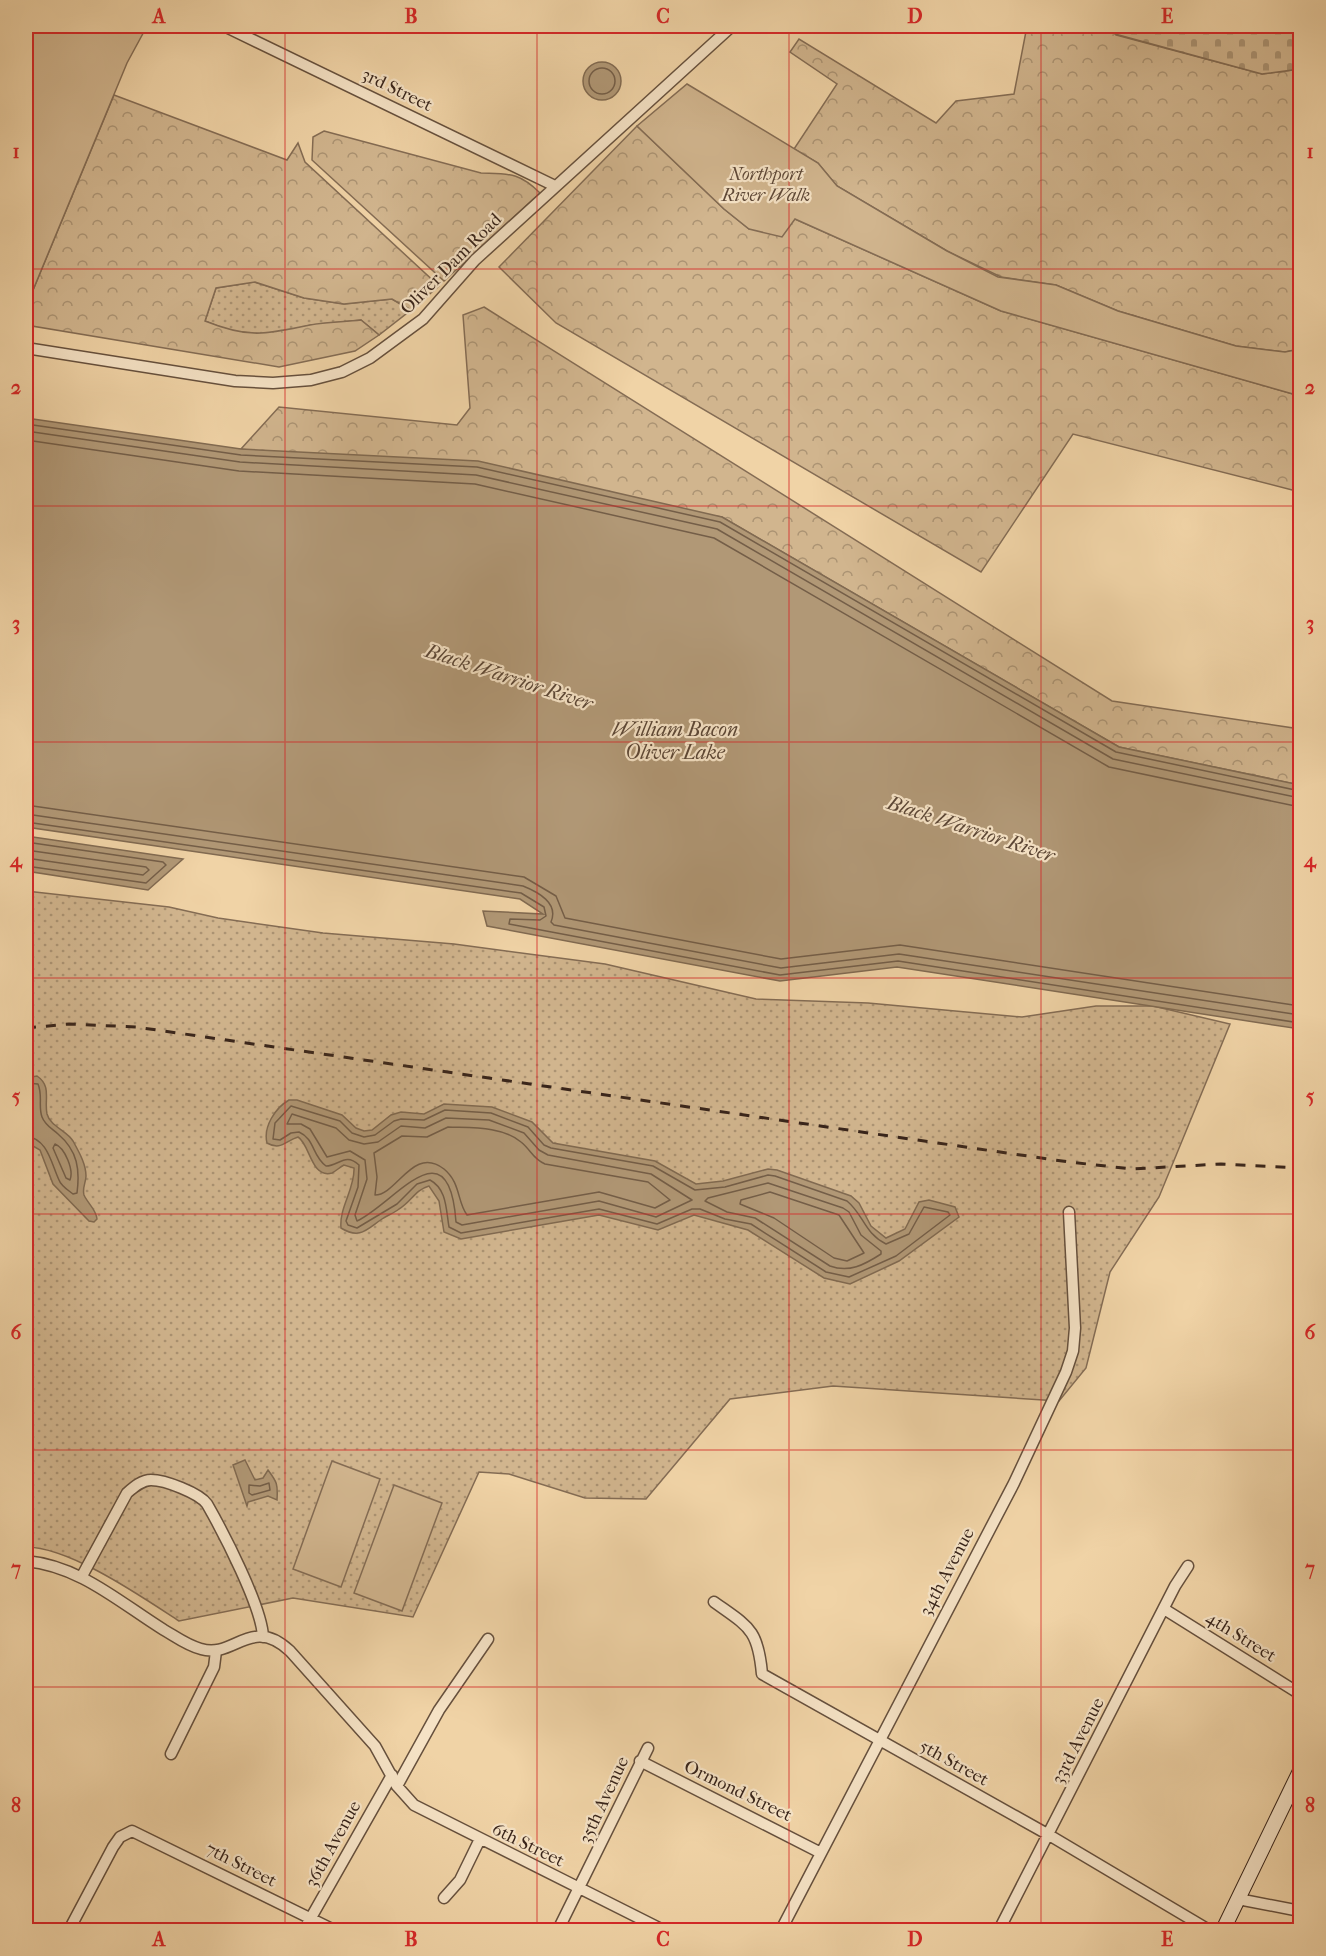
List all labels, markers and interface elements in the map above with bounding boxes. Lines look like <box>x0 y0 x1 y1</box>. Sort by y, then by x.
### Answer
text: A <box>151 5 167 28</box>
text: B <box>404 5 418 28</box>
text: C <box>656 5 670 28</box>
text: D <box>907 5 923 28</box>
text: E <box>1161 5 1173 28</box>
street label: 3rd Street <box>358 64 436 116</box>
text: 1 <box>12 140 20 163</box>
text: 1 <box>1306 140 1314 163</box>
park label: Northport River Walk <box>721 164 810 206</box>
street label: Oliver Dam Road <box>396 209 506 319</box>
text: 2 <box>11 376 21 399</box>
text: 2 <box>1305 376 1315 399</box>
text: 3 <box>12 612 20 635</box>
text: 3 <box>1306 612 1314 635</box>
water label: Black Warrior River <box>421 639 598 716</box>
water label: William Bacon Oliver Lake <box>612 718 738 764</box>
water label: Black Warrior River <box>883 791 1060 868</box>
text: 4 <box>9 849 23 873</box>
text: 4 <box>1303 849 1317 873</box>
text: 5 <box>12 1085 21 1108</box>
text: 5 <box>1306 1085 1315 1108</box>
text: 6 <box>11 1321 23 1344</box>
text: 6 <box>1305 1321 1317 1344</box>
street label: 34th Avenue <box>915 1524 979 1620</box>
text: 7 <box>10 1557 21 1580</box>
text: 7 <box>1304 1557 1315 1580</box>
street label: 4th Street <box>1202 1607 1280 1667</box>
street label: 33rd Avenue <box>1047 1694 1109 1788</box>
street label: 5th Street <box>916 1735 993 1791</box>
street label: 35th Avenue <box>575 1753 633 1847</box>
street label: Ormond Street <box>681 1756 796 1826</box>
text: 8 <box>11 1794 21 1817</box>
text: 8 <box>1305 1794 1315 1817</box>
street label: 36th Avenue <box>301 1797 365 1891</box>
street label: 6th Street <box>488 1819 568 1872</box>
street label: 7th Street <box>202 1838 280 1892</box>
text: A <box>151 1928 167 1951</box>
text: B <box>404 1928 418 1951</box>
text: C <box>656 1928 670 1951</box>
text: D <box>907 1928 923 1951</box>
text: E <box>1161 1928 1173 1951</box>

